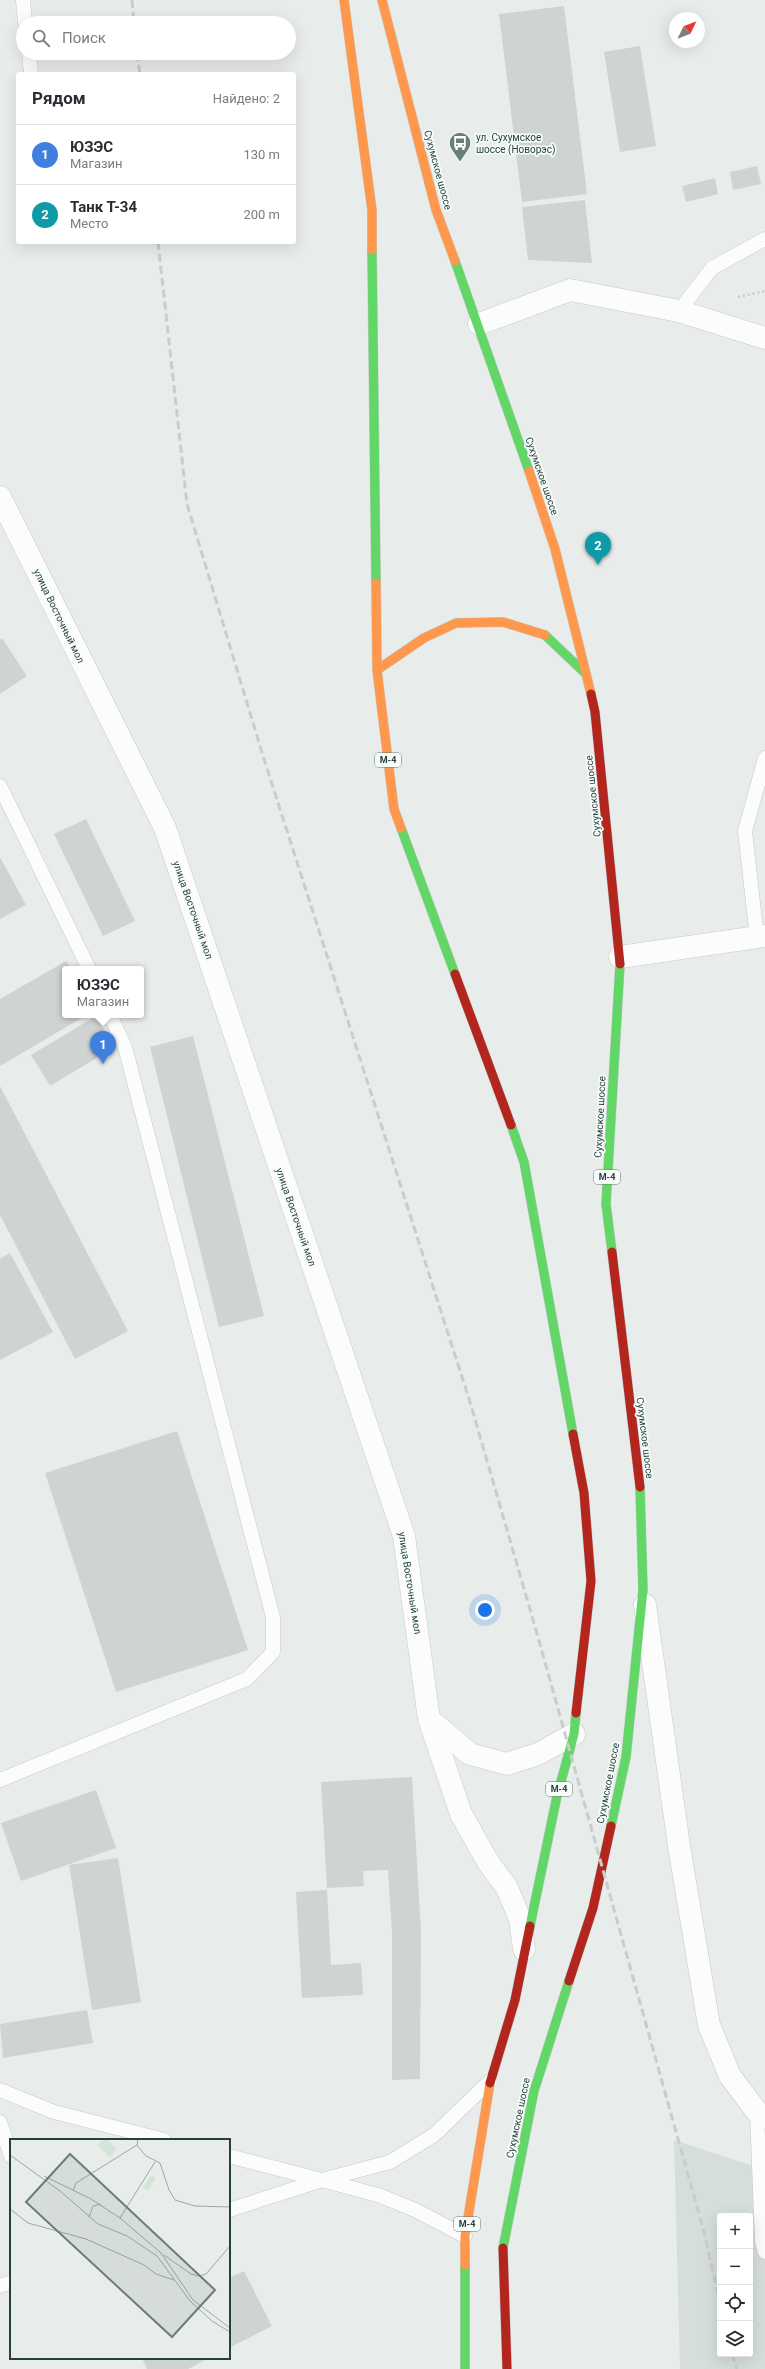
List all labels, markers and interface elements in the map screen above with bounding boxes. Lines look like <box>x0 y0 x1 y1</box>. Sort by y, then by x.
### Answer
north arrow <box>669 12 705 48</box>
search box <box>16 16 296 60</box>
icon: search <box>30 27 52 49</box>
text: Поиск <box>62 29 106 47</box>
text: Рядом <box>32 88 86 108</box>
text: Найдено: 2 <box>213 91 280 106</box>
street label: Сухумское шоссе <box>422 129 454 211</box>
bus stop icon: ул. Сухумское шоссе (Новорэс) <box>447 130 473 163</box>
place label: ул. Сухумское шоссе (Новорэс) <box>476 132 555 156</box>
text: ЮЗЭС <box>70 138 113 156</box>
text: 1 <box>41 147 49 162</box>
text: 130 m <box>243 147 280 162</box>
text: Магазин <box>70 156 123 171</box>
text: Танк Т-34 <box>70 198 137 216</box>
text: 2 <box>41 207 49 222</box>
text: 200 m <box>243 207 280 222</box>
text: Место <box>70 216 108 231</box>
street label: Сухумское шоссе <box>523 435 561 517</box>
pin: 2 <box>585 532 611 565</box>
street label: улица Восточный мол <box>31 567 87 665</box>
road number: М-4 <box>375 753 401 767</box>
street label: Сухумское шоссе <box>583 755 603 837</box>
street label: улица Восточный мол <box>171 859 215 961</box>
popup <box>62 966 144 1018</box>
text: ЮЗЭС <box>77 976 120 994</box>
text: Магазин <box>77 994 129 1009</box>
pin: 1 <box>90 1031 116 1064</box>
street label: Сухумское шоссе <box>592 1076 608 1158</box>
street label: улица Восточный мол <box>274 1166 318 1268</box>
road number: М-4 <box>594 1170 620 1184</box>
street label: Сухумское шоссе <box>635 1397 655 1479</box>
street label: улица Восточный мол <box>396 1531 424 1635</box>
your location <box>475 1600 495 1620</box>
street label: Сухумское шоссе <box>595 1742 621 1824</box>
road number: М-4 <box>546 1782 572 1796</box>
street label: Сухумское шоссе <box>504 2077 532 2159</box>
inset map <box>10 2139 230 2359</box>
map controls <box>717 2213 753 2357</box>
button: + <box>717 2213 753 2249</box>
road number: М-4 <box>454 2217 480 2231</box>
button: − <box>717 2249 753 2285</box>
button: locate <box>717 2285 753 2321</box>
button: layers <box>717 2321 753 2357</box>

